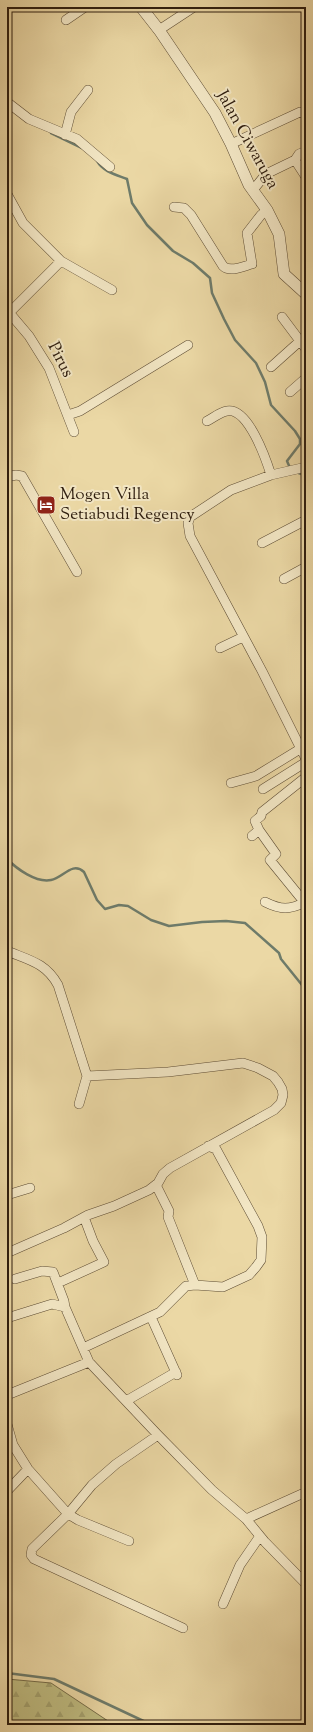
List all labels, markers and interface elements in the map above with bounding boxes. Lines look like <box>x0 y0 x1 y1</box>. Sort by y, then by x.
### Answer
street label: Jalan Ciwaruga <box>209 85 284 194</box>
street label: Pirus <box>41 338 79 382</box>
place label: Mogen Villa Setiabudi Regency <box>60 483 195 527</box>
hotel icon: Mogen Villa Setiabudi Regency <box>35 494 57 516</box>

